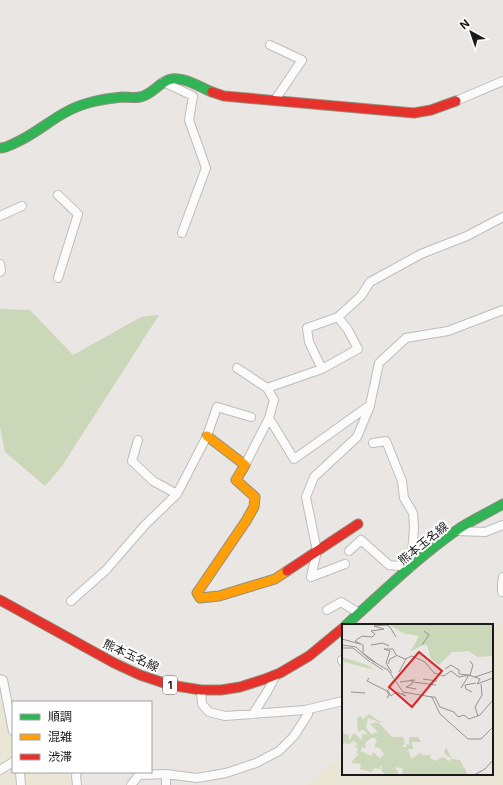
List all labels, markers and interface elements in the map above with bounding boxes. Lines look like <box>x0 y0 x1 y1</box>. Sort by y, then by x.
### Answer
north arrow <box>451 12 491 52</box>
text: N <box>457 16 472 32</box>
street label: 熊本玉名線 <box>395 518 451 568</box>
inset map <box>342 624 493 775</box>
street label: 熊本玉名線 <box>101 636 161 674</box>
road number: 1 <box>163 676 177 694</box>
legend <box>12 701 152 773</box>
text: 順調 <box>48 709 72 724</box>
text: 混雑 <box>48 729 72 744</box>
text: 渋滞 <box>48 749 72 764</box>

